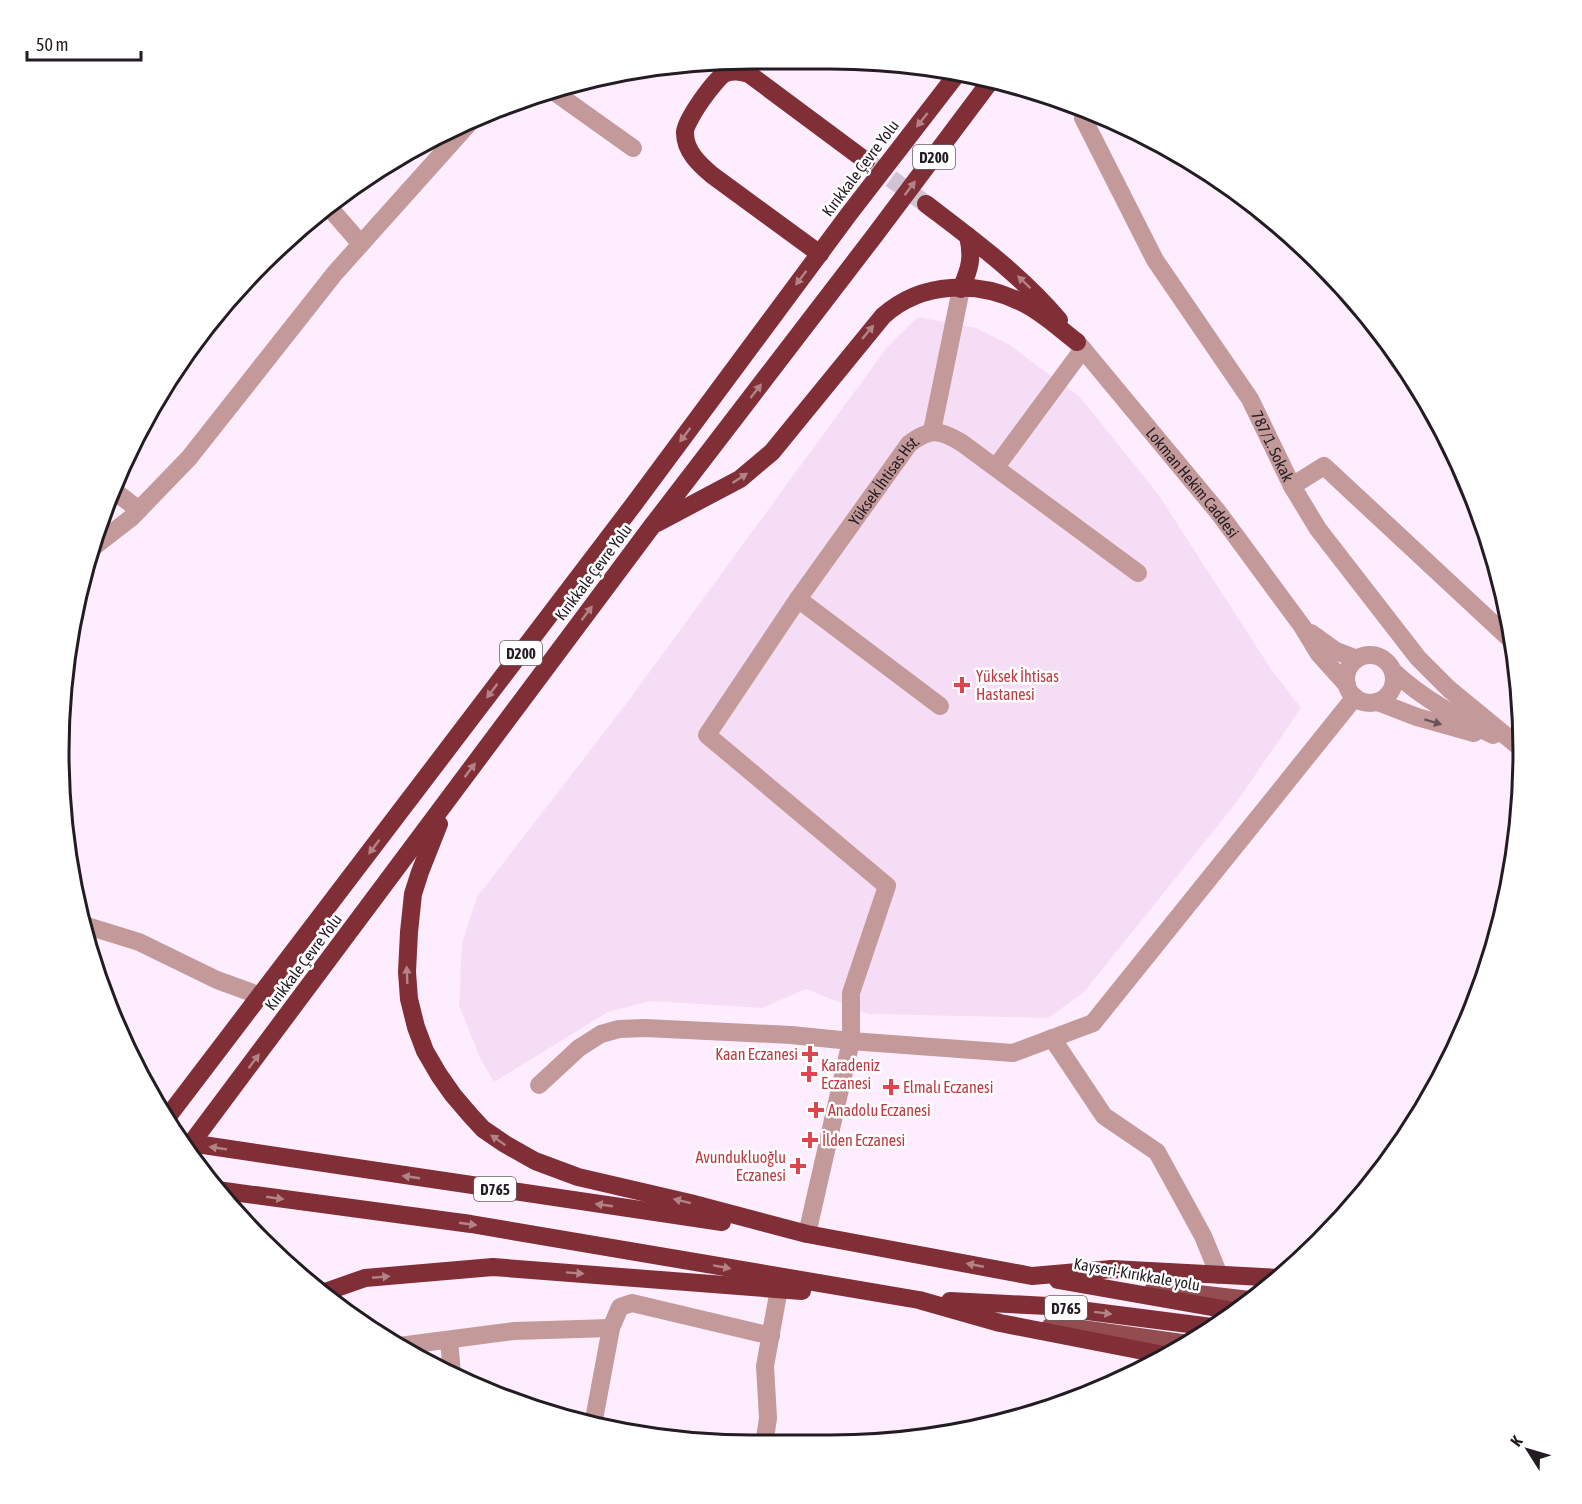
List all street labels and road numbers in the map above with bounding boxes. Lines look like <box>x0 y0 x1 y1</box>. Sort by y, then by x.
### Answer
street label: Kırıkkale Çevre Yolu <box>818 116 903 220</box>
road number: D200 <box>913 145 955 169</box>
street label: 787/1. Sokak <box>1248 408 1297 484</box>
street label: Lokman Hekim Caddesi <box>1143 424 1243 541</box>
street label: Yüksek İhtisas Hst. <box>845 431 922 529</box>
street label: Kırıkkale Çevre Yolu <box>551 520 636 624</box>
road number: D200 <box>500 641 542 665</box>
street label: Kırıkkale Çevre Yolu <box>261 910 346 1014</box>
road number: D765 <box>474 1177 516 1201</box>
street label: Kayseri-Kırıkkale yolu <box>1072 1254 1201 1295</box>
road number: D765 <box>1045 1296 1087 1320</box>

